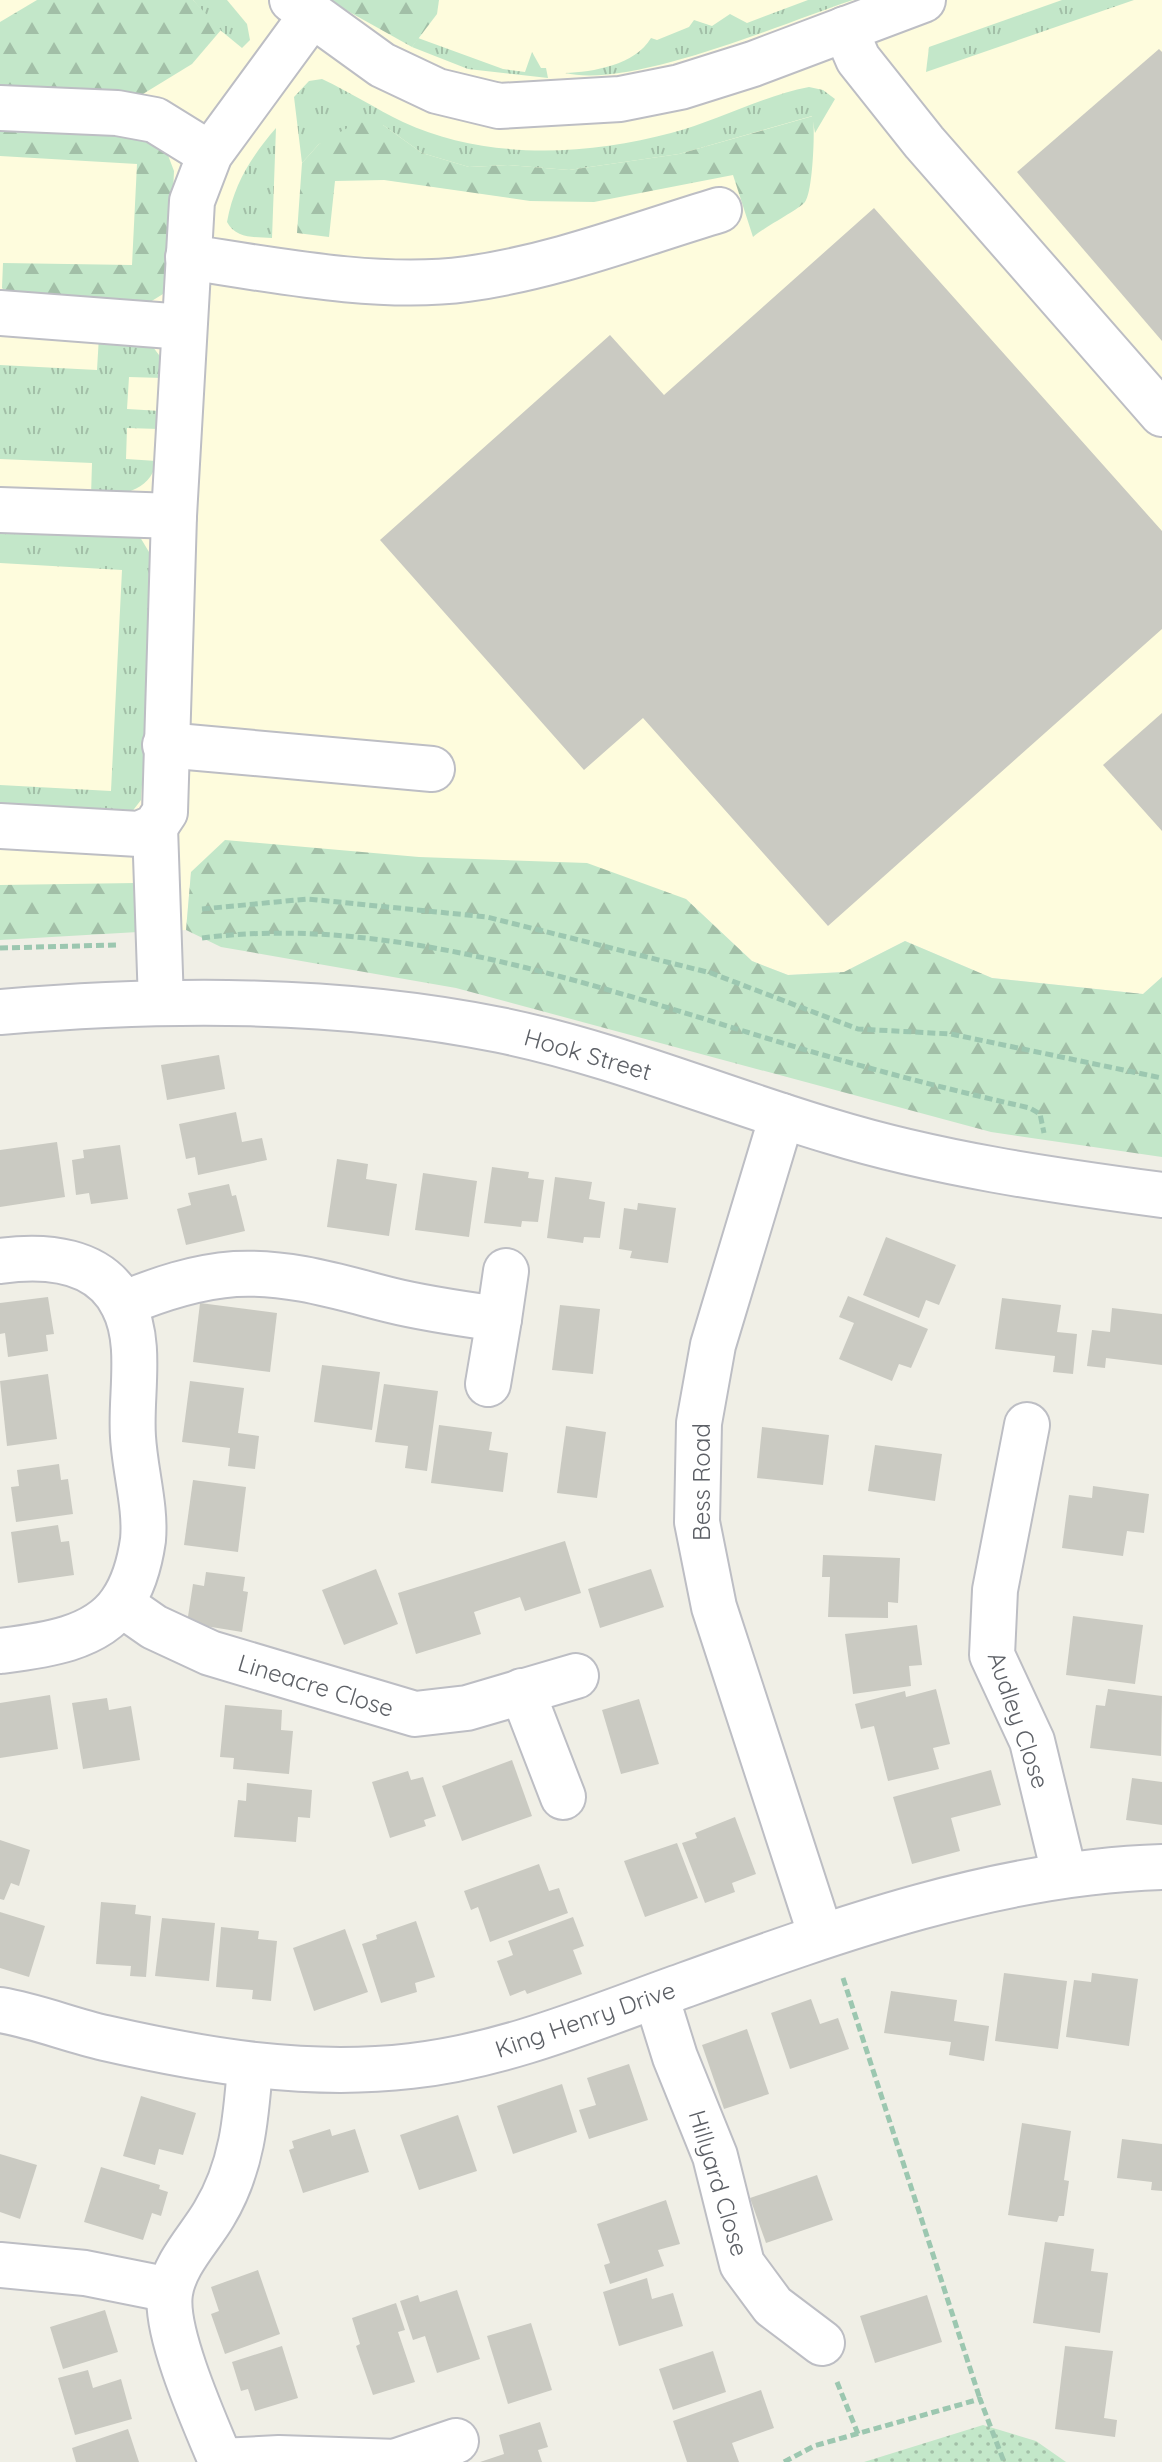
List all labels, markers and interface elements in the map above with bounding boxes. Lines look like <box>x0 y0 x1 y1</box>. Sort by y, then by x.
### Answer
street label: Hook Street <box>521 1021 655 1087</box>
street label: Bess Road <box>686 1423 716 1541</box>
street label: Lineacre Close <box>234 1647 398 1723</box>
street label: Audley Close <box>982 1648 1056 1792</box>
street label: King Henry Drive <box>491 1974 679 2064</box>
street label: Hillyard Close <box>683 2106 755 2260</box>

